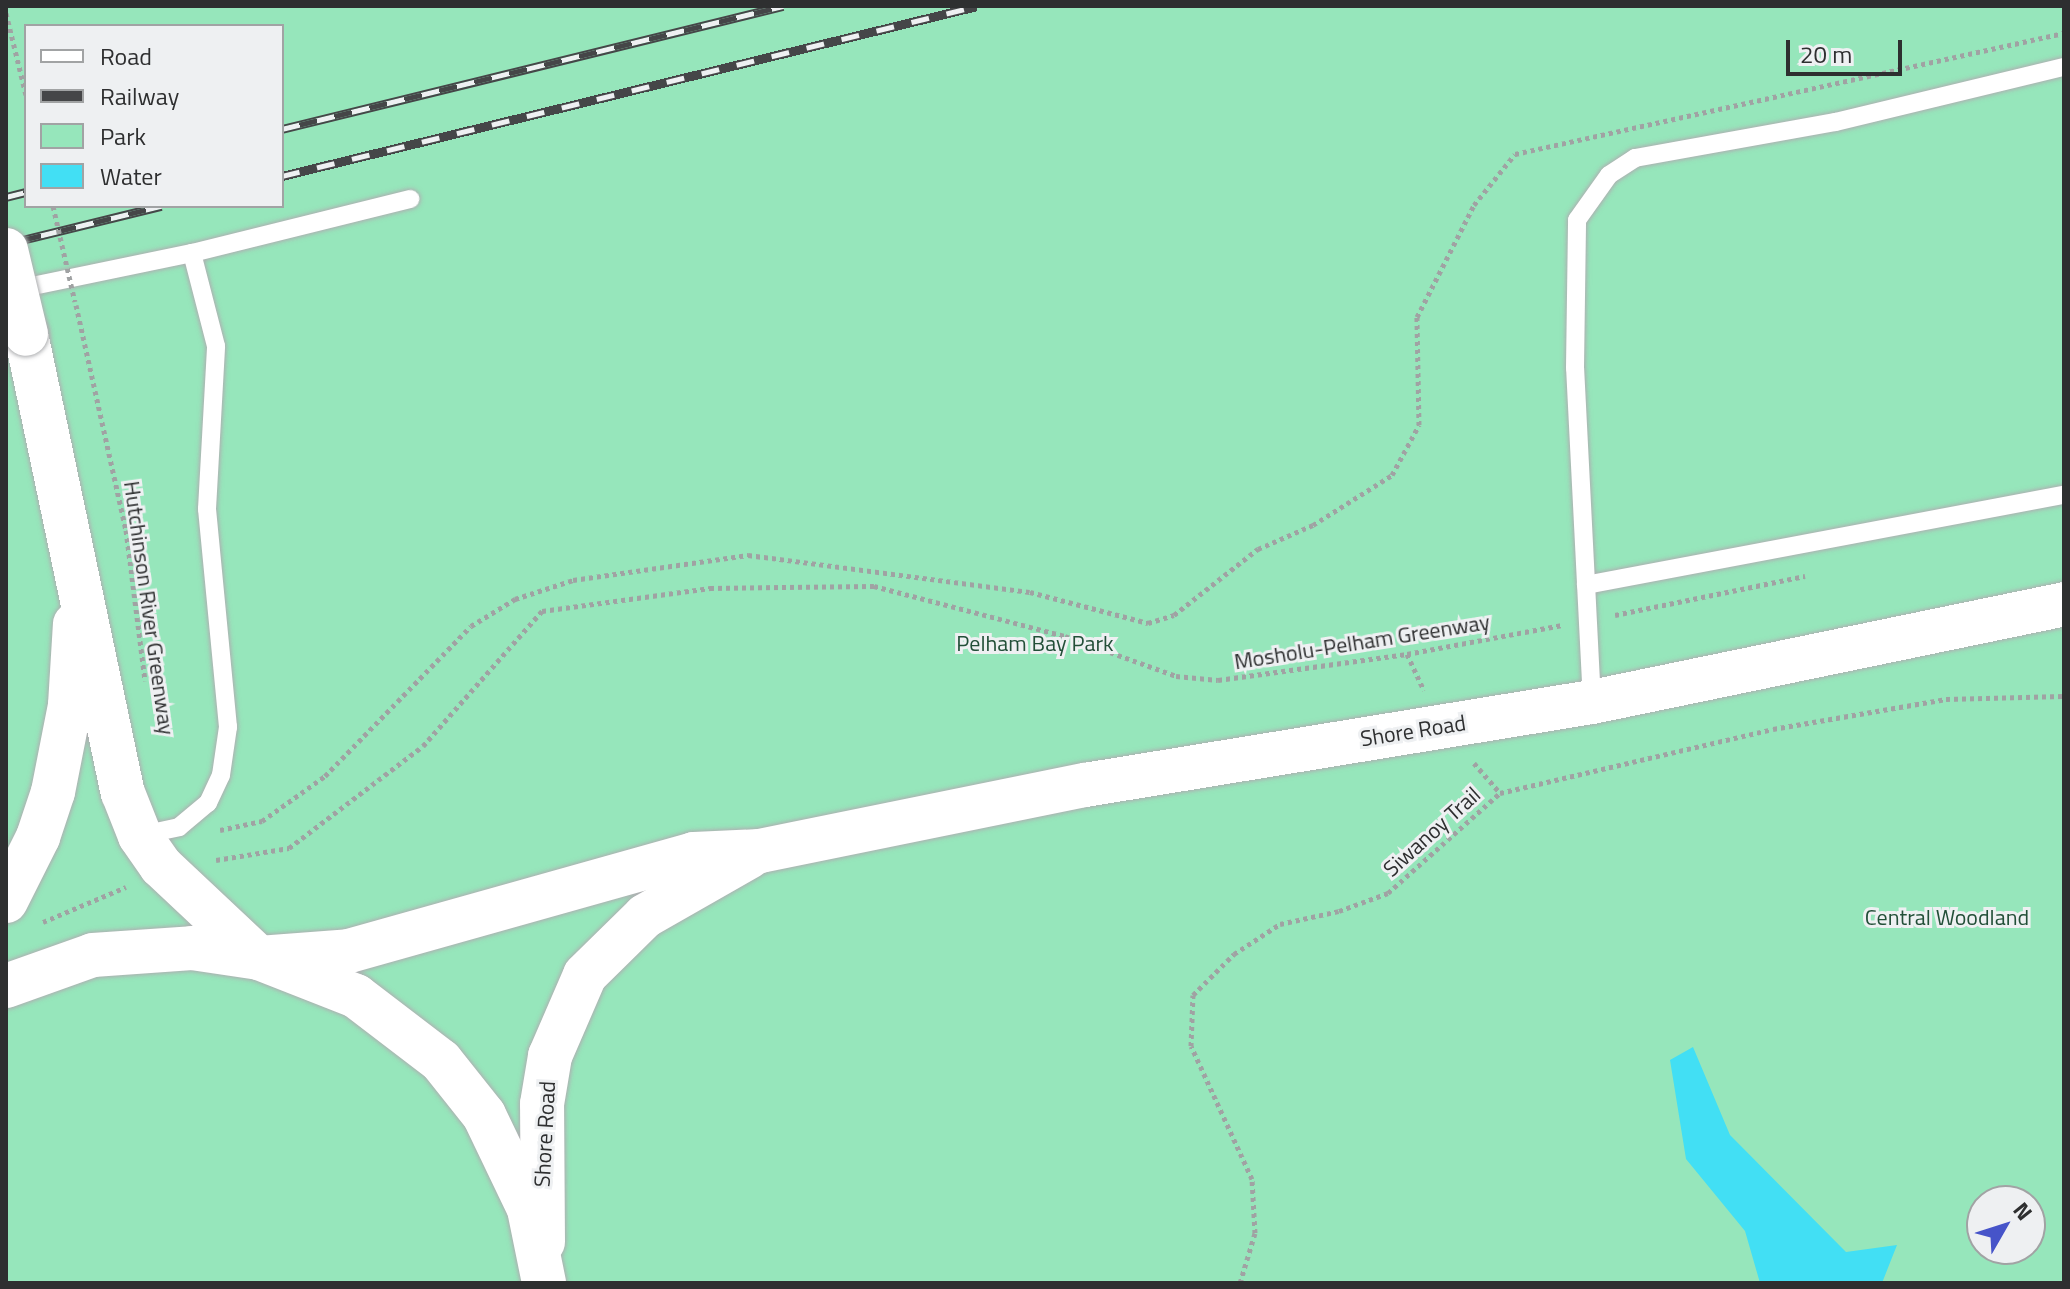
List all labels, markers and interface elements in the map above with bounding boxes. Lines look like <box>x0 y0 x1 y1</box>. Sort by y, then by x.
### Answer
legend <box>24 24 284 208</box>
scale bar <box>1790 24 1906 74</box>
text: 20 m <box>1800 36 1852 72</box>
text: Road <box>100 38 152 74</box>
text: Railway <box>100 78 179 114</box>
text: Park <box>100 118 146 154</box>
text: Water <box>100 158 162 194</box>
street label: Hutchinson River Greenway <box>118 479 180 737</box>
street label: Mosholu-Pelham Greenway <box>1232 609 1492 675</box>
park label: Pelham Bay Park <box>956 631 1114 657</box>
street label: Shore Road <box>1358 710 1468 752</box>
street label: Siwanoy Trail <box>1378 782 1486 882</box>
park label: Central Woodland <box>1865 905 2029 931</box>
street label: Shore Road <box>529 1080 561 1188</box>
north arrow <box>1966 1185 2046 1265</box>
text: N <box>2005 1195 2041 1228</box>

